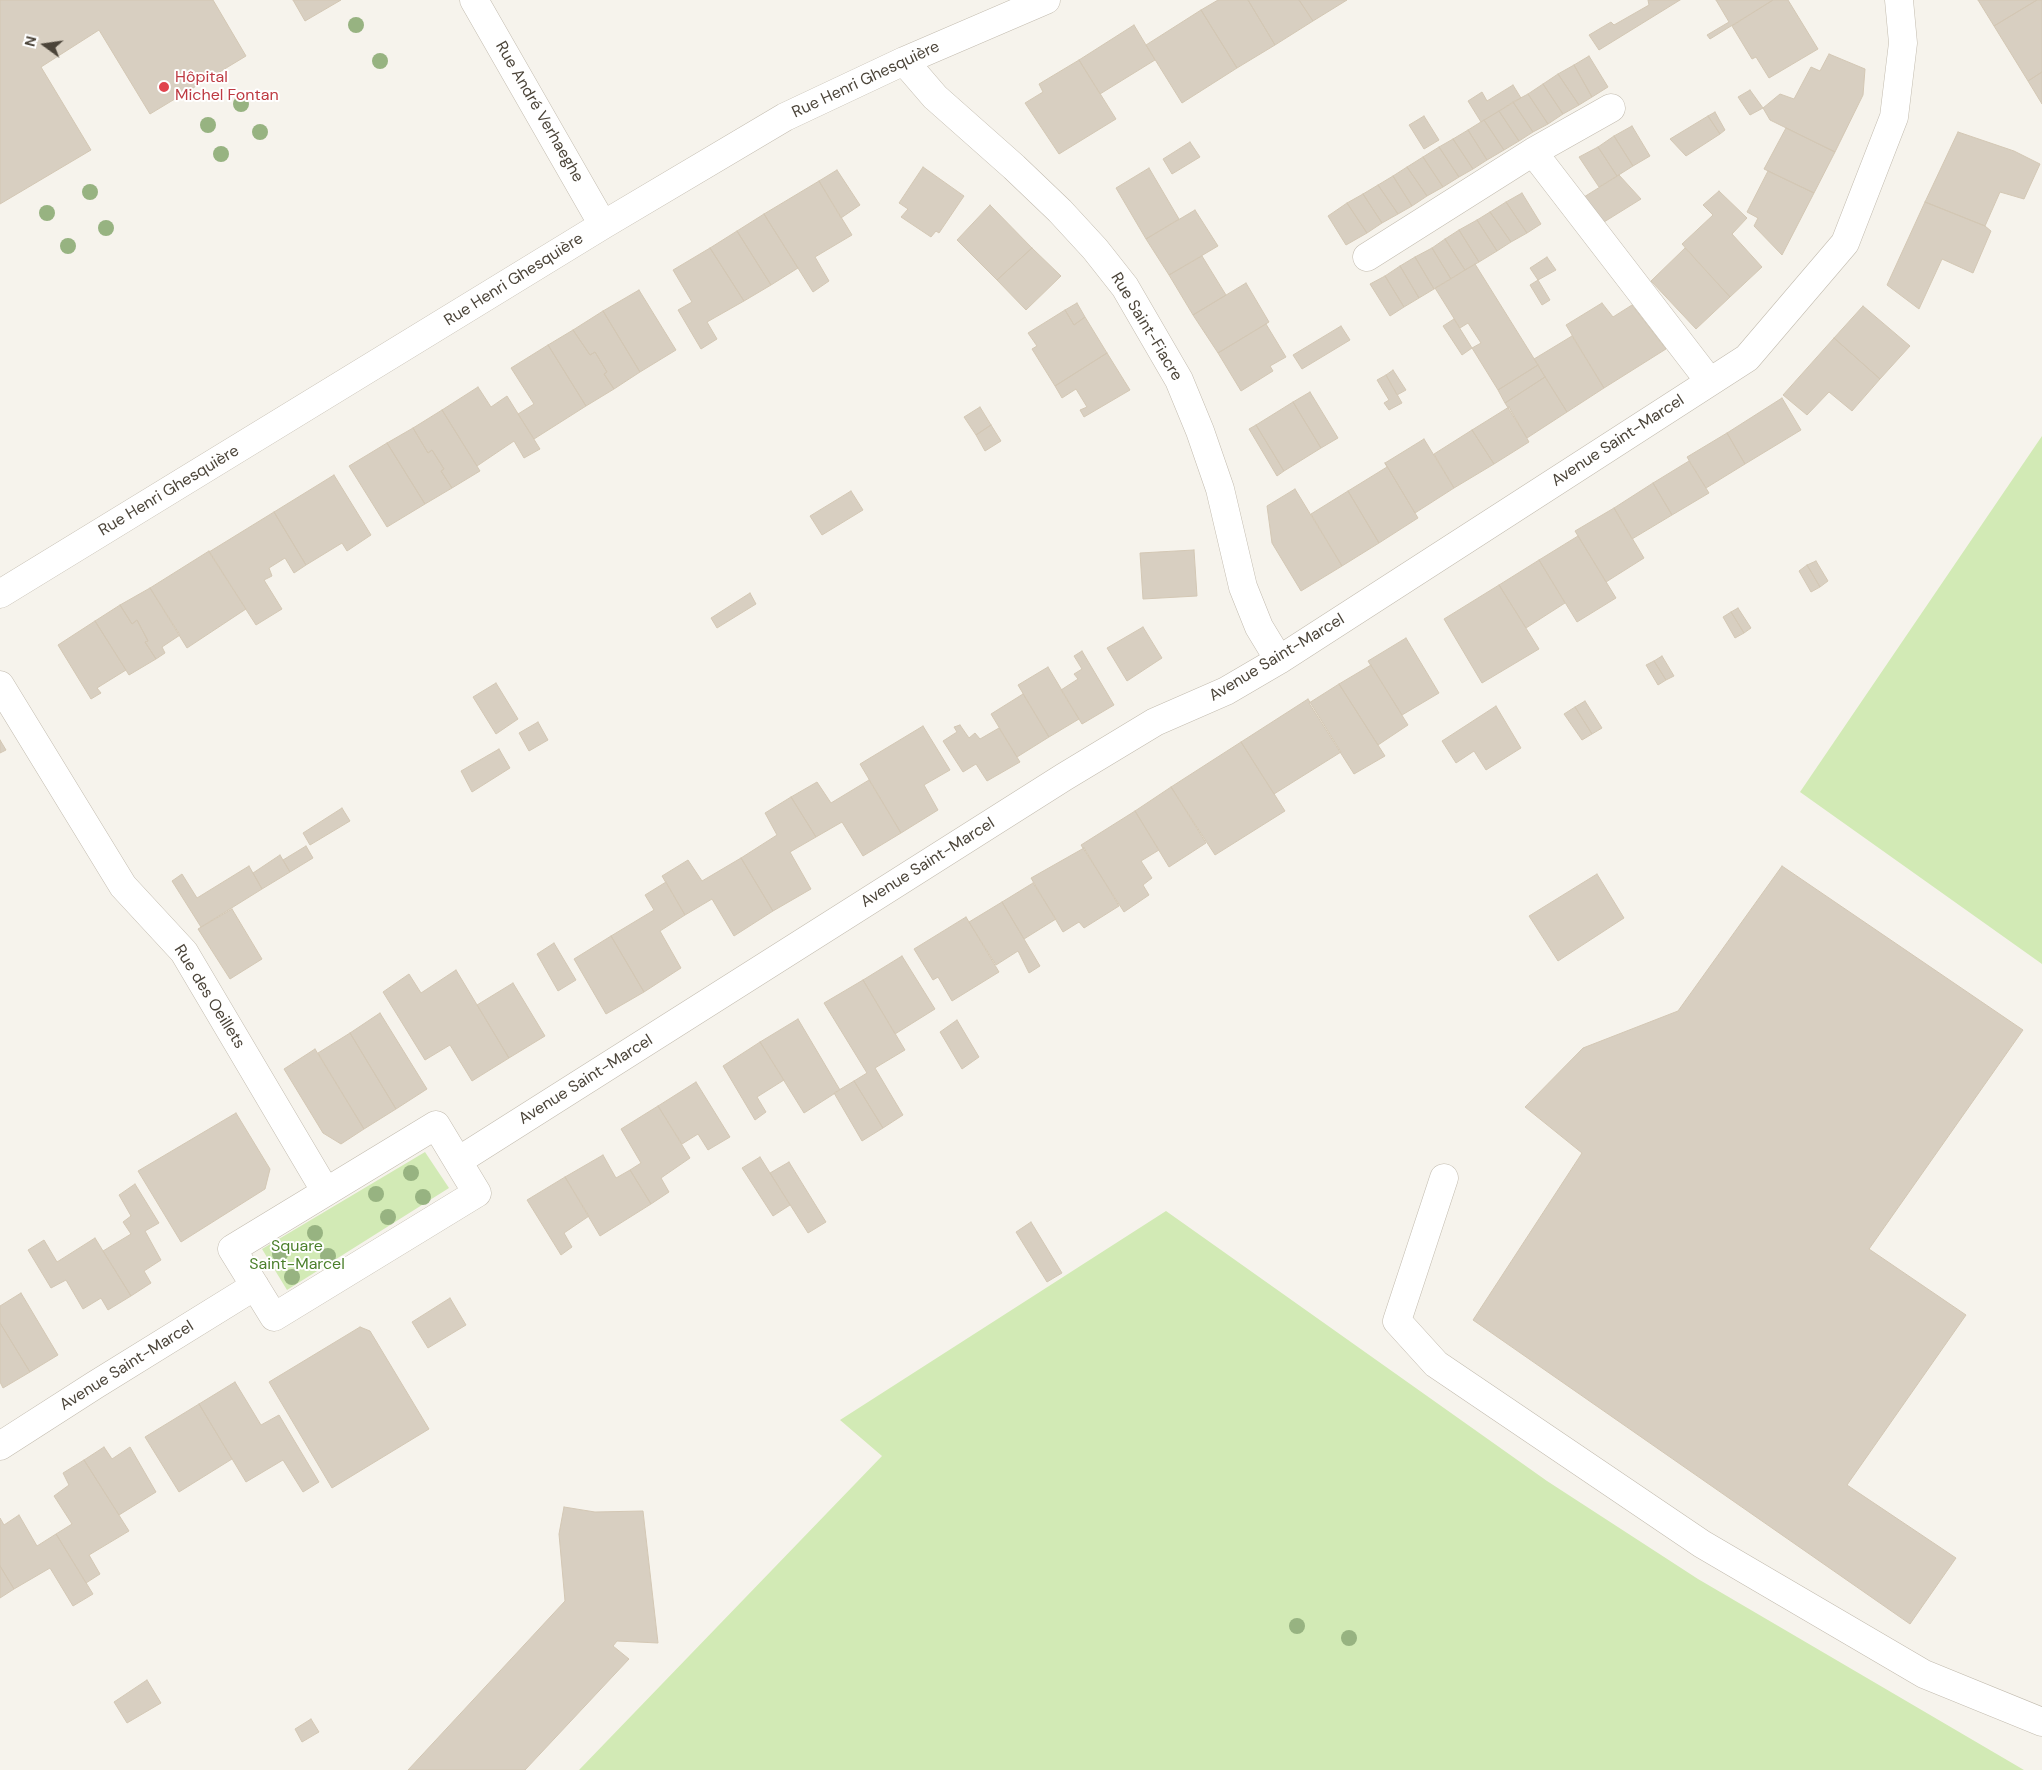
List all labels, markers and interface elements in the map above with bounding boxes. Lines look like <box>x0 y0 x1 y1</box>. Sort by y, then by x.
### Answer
north arrow <box>20 20 70 70</box>
text: N <box>20 34 40 49</box>
street label: Rue Henri Ghesquière <box>789 37 943 123</box>
street label: Rue André Verhaeghe <box>491 38 587 186</box>
place label: Hôpital Michel Fontan <box>175 68 279 106</box>
marker: Hôpital Michel Fontan <box>157 80 171 94</box>
street label: Rue Henri Ghesquière <box>441 229 587 331</box>
street label: Rue Saint-Fiacre <box>1106 269 1186 385</box>
street label: Avenue Saint-Marcel <box>1548 391 1688 491</box>
street label: Rue Henri Ghesquière <box>95 441 243 541</box>
street label: Avenue Saint-Marcel <box>1206 610 1348 706</box>
street label: Avenue Saint-Marcel <box>858 814 998 912</box>
street label: Rue des Oeillets <box>169 941 249 1053</box>
street label: Avenue Saint-Marcel <box>516 1031 656 1129</box>
park label: Square Saint-Marcel <box>249 1237 345 1275</box>
street label: Avenue Saint-Marcel <box>57 1317 197 1415</box>

